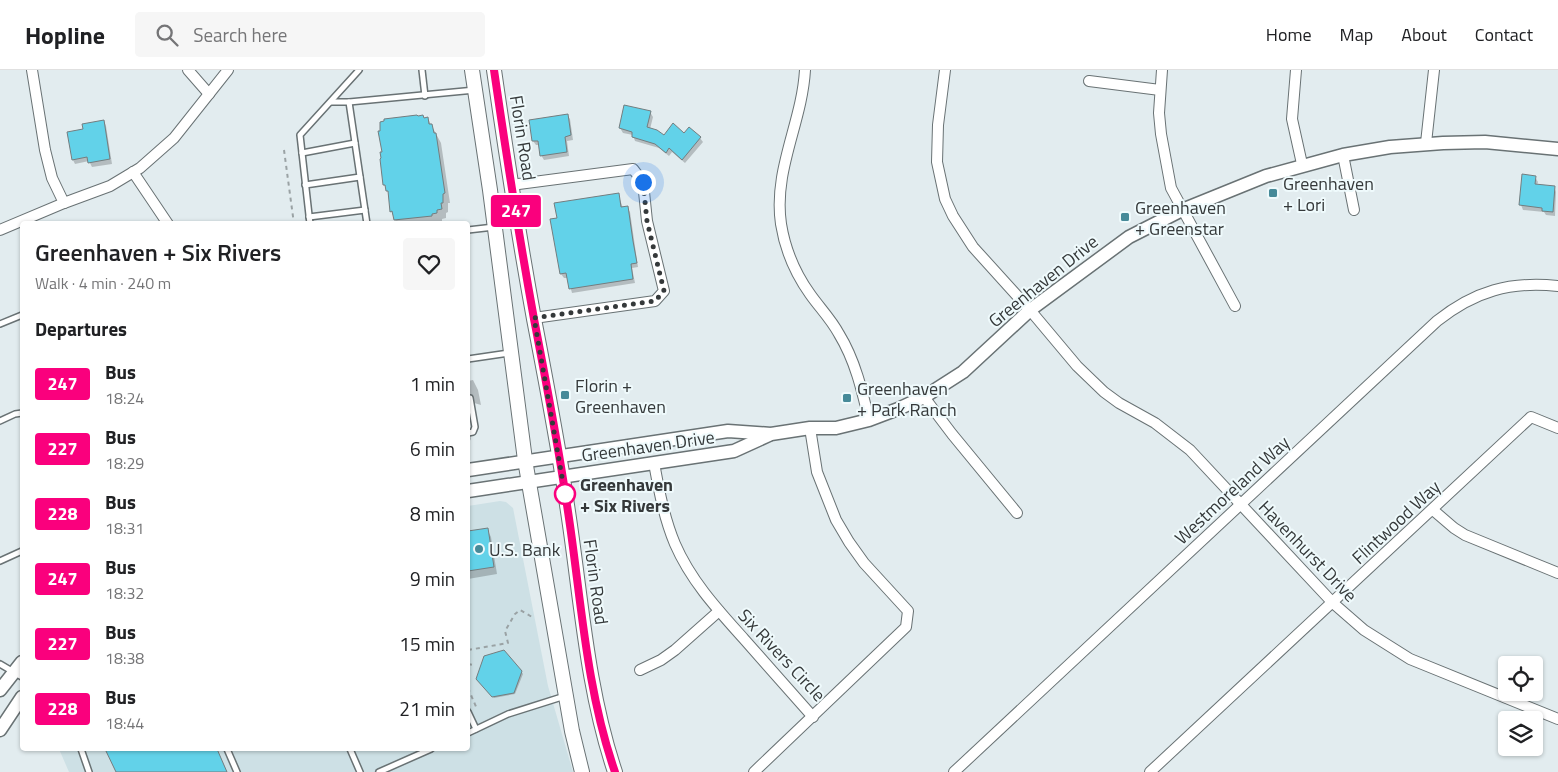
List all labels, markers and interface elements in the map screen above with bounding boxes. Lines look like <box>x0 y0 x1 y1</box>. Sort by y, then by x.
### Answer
search box <box>135 12 485 57</box>
text: Hopline <box>25 17 105 53</box>
text: Search here <box>193 20 287 49</box>
icon: search <box>153 21 181 49</box>
text: Home <box>1266 21 1312 48</box>
text: Map <box>1340 21 1373 48</box>
text: About <box>1401 21 1447 48</box>
text: Contact <box>1475 21 1533 48</box>
street label: Florin Road <box>503 93 543 183</box>
your location <box>631 170 656 195</box>
place label: Greenhaven + Lori <box>1283 170 1374 218</box>
marker: Greenhaven + Lori <box>1267 187 1279 199</box>
place label: Greenhaven + Greenstar <box>1135 194 1226 242</box>
line badge: 247 <box>487 195 545 227</box>
text: 247 <box>501 197 531 224</box>
marker: Greenhaven + Greenstar <box>1119 211 1131 223</box>
street label: Greenhaven Drive <box>982 228 1104 334</box>
text: Greenhaven + Six Rivers <box>35 234 281 270</box>
button: heart <box>403 238 455 290</box>
text: Walk · 4 min · 240 m <box>35 271 171 295</box>
text: Departures <box>35 314 127 343</box>
text: Bus <box>105 357 136 386</box>
text: 1 min <box>410 369 455 398</box>
text: 247 <box>47 370 78 397</box>
place label: Florin + Greenhaven <box>575 372 666 420</box>
place label: Greenhaven + Park Ranch <box>857 375 957 423</box>
text: 18:24 <box>105 386 144 410</box>
marker: Florin + Greenhaven <box>559 389 571 401</box>
marker: Greenhaven + Park Ranch <box>841 392 853 404</box>
text: Bus <box>105 422 136 451</box>
street label: Greenhaven Drive <box>580 423 716 469</box>
street label: Westmoreland Way <box>1168 429 1296 551</box>
text: 6 min <box>410 434 455 463</box>
text: 227 <box>47 435 78 462</box>
text: 18:29 <box>105 451 144 475</box>
place label: Greenhaven + Six Rivers <box>580 471 673 519</box>
street label: Flintwood Way <box>1346 473 1447 570</box>
marker: Greenhaven + Six Rivers <box>554 483 576 505</box>
text: Bus <box>105 487 136 516</box>
street label: Havenhurst Drive <box>1253 494 1363 608</box>
text: 8 min <box>410 499 455 528</box>
text: 228 <box>47 500 78 527</box>
text: 18:31 <box>105 516 144 540</box>
place label: U.S. Bank <box>489 536 561 563</box>
street label: Florin Road <box>577 538 615 626</box>
marker: U.S. Bank <box>473 543 485 555</box>
text: Bus <box>105 552 136 581</box>
text: 9 min <box>410 564 455 593</box>
text: 247 <box>47 565 78 592</box>
text: 18:32 <box>105 581 144 605</box>
street label: Six Rivers Circle <box>732 603 832 707</box>
text: Bus <box>105 617 136 646</box>
text: 15 min <box>399 629 455 658</box>
text: 227 <box>47 630 78 657</box>
text: 18:38 <box>105 646 144 670</box>
map controls <box>1498 656 1543 756</box>
button: locate <box>1498 656 1543 701</box>
text: Bus <box>105 682 136 711</box>
text: 21 min <box>399 694 455 723</box>
text: 228 <box>47 695 78 722</box>
text: 18:44 <box>105 711 144 735</box>
button: layers <box>1498 711 1543 756</box>

